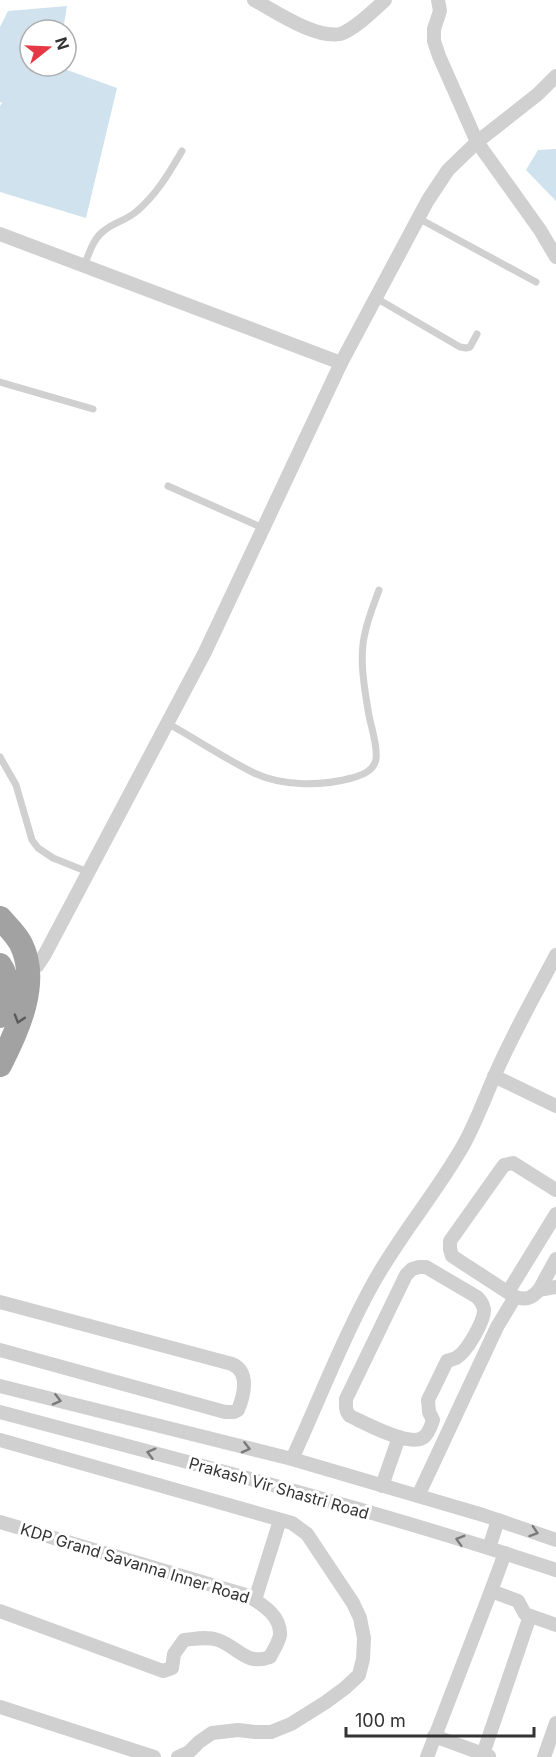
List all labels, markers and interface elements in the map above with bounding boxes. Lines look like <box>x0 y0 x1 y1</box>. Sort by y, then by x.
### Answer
north arrow <box>18 18 78 78</box>
text: N <box>51 34 74 52</box>
one-way arrow <box>14 1013 26 1024</box>
one-way arrow <box>51 1393 62 1405</box>
one-way arrow <box>241 1440 251 1453</box>
one-way arrow <box>146 1448 157 1460</box>
street label: Prakash Vir Shastri Road <box>187 1453 371 1523</box>
street label: KDP Grand Savanna Inner Road <box>18 1519 252 1607</box>
one-way arrow <box>528 1525 539 1537</box>
one-way arrow <box>455 1534 465 1547</box>
scale bar <box>346 1700 534 1738</box>
text: 100 m <box>355 1710 406 1731</box>

